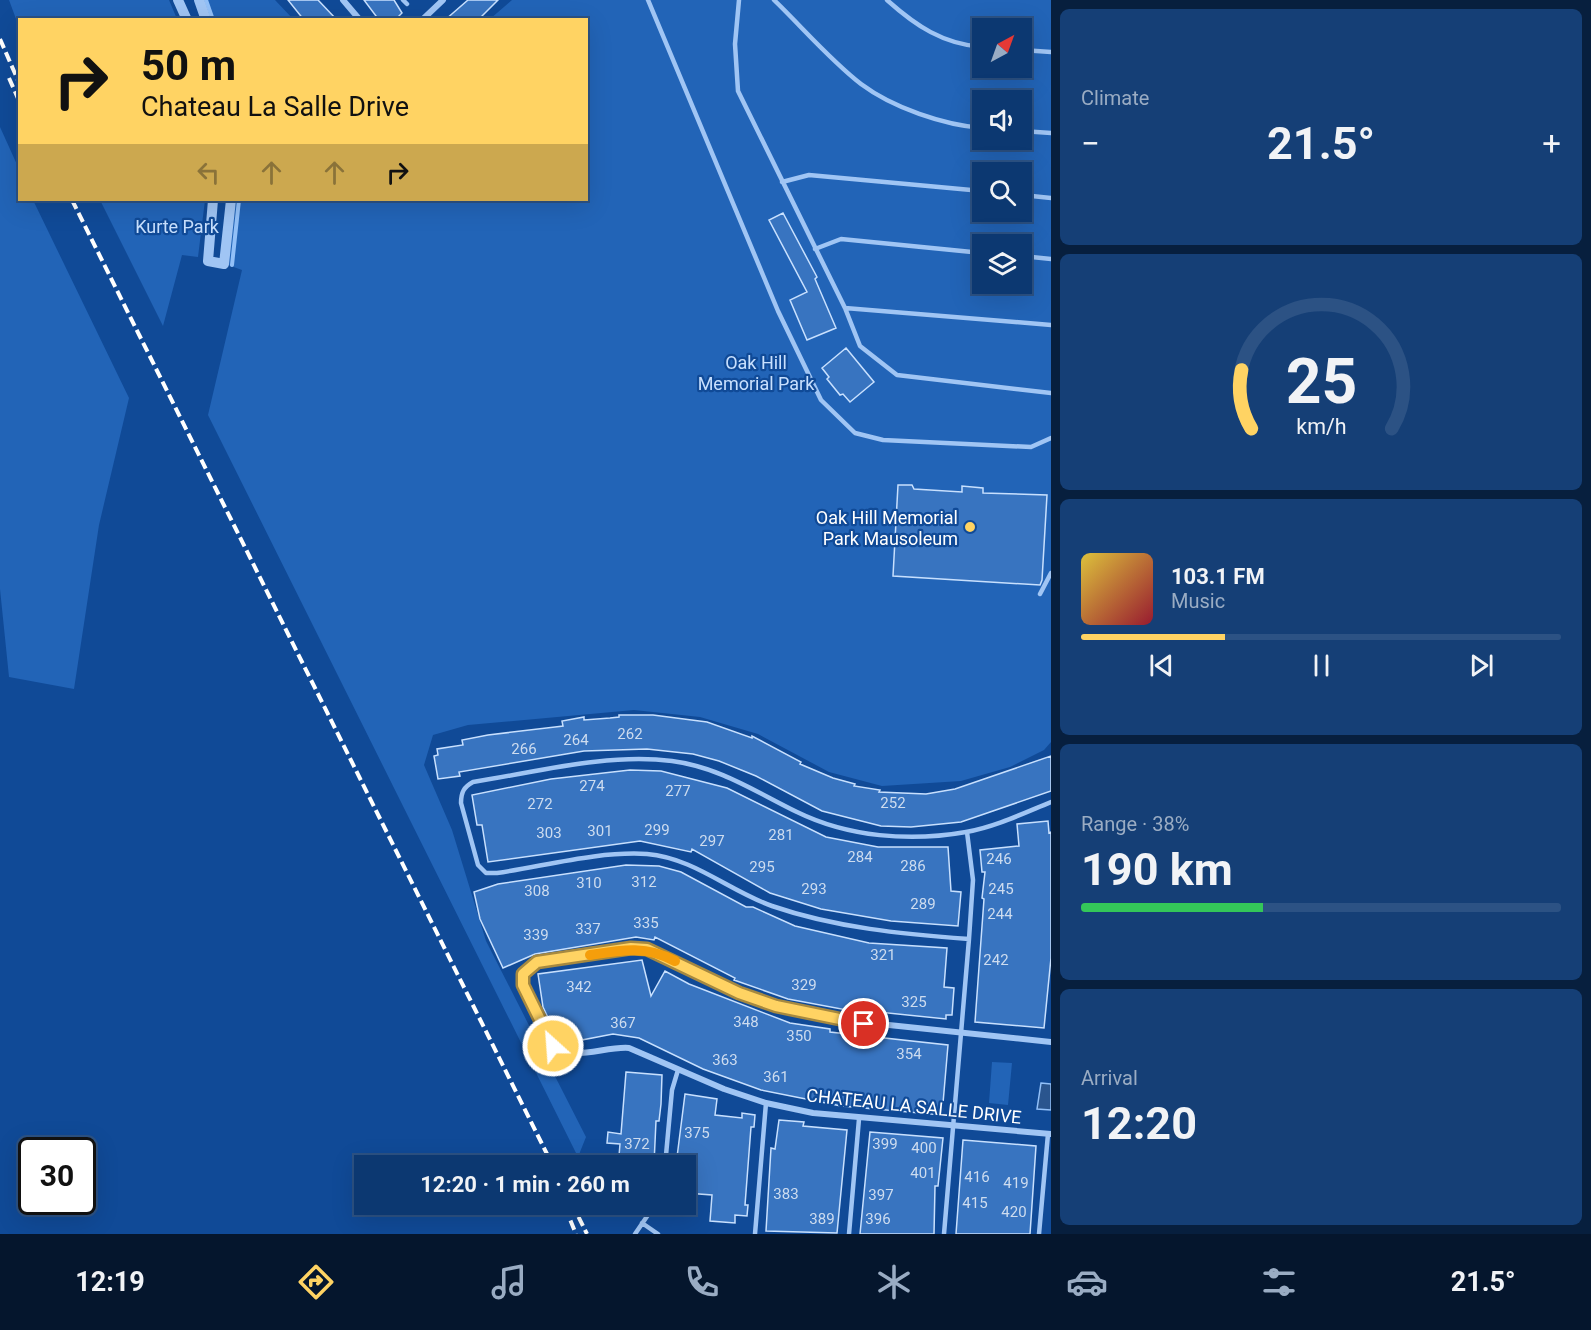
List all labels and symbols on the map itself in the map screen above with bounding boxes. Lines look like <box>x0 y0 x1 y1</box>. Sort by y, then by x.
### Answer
north arrow <box>972 18 1032 78</box>
park label: Kurte Park <box>135 216 220 237</box>
park label: Oak Hill Memorial Park <box>698 352 815 394</box>
place label: Oak Hill Memorial Park Mausoleum <box>816 507 958 549</box>
marker: Oak Hill Memorial Park Mausoleum <box>963 520 977 534</box>
house number: 262 <box>617 725 643 743</box>
house number: 264 <box>563 731 589 749</box>
house number: 266 <box>511 740 537 758</box>
house number: 274 <box>579 777 605 795</box>
house number: 277 <box>665 782 691 800</box>
house number: 252 <box>880 794 906 812</box>
house number: 272 <box>527 795 553 813</box>
house number: 299 <box>644 821 670 839</box>
house number: 301 <box>587 822 613 840</box>
house number: 303 <box>536 824 562 842</box>
house number: 281 <box>768 826 794 844</box>
house number: 297 <box>699 832 725 850</box>
house number: 284 <box>847 848 873 866</box>
house number: 246 <box>986 850 1012 868</box>
house number: 286 <box>900 857 926 875</box>
house number: 295 <box>749 858 775 876</box>
house number: 312 <box>631 873 657 891</box>
house number: 310 <box>576 874 602 892</box>
house number: 293 <box>801 880 827 898</box>
house number: 245 <box>988 880 1014 898</box>
house number: 308 <box>524 882 550 900</box>
house number: 289 <box>910 895 936 913</box>
house number: 244 <box>987 905 1013 923</box>
house number: 335 <box>633 914 659 932</box>
house number: 337 <box>575 920 601 938</box>
house number: 339 <box>523 926 549 944</box>
house number: 321 <box>870 946 896 964</box>
house number: 242 <box>983 951 1009 969</box>
house number: 329 <box>791 976 817 994</box>
house number: 342 <box>566 978 592 996</box>
house number: 325 <box>901 993 927 1011</box>
pin <box>838 998 889 1049</box>
house number: 348 <box>733 1013 759 1031</box>
position arrow <box>521 1014 585 1078</box>
house number: 367 <box>610 1014 636 1032</box>
house number: 350 <box>786 1027 812 1045</box>
house number: 354 <box>896 1045 922 1063</box>
house number: 363 <box>712 1051 738 1069</box>
house number: 361 <box>763 1068 789 1086</box>
street label: CHATEAU LA SALLE DRIVE <box>805 1084 1023 1128</box>
house number: 375 <box>684 1124 710 1142</box>
house number: 372 <box>624 1135 650 1153</box>
house number: 399 <box>872 1135 898 1153</box>
speed limit sign: 30 <box>18 1137 96 1215</box>
house number: 400 <box>911 1139 937 1157</box>
house number: 401 <box>910 1164 936 1182</box>
house number: 416 <box>964 1168 990 1186</box>
house number: 419 <box>1003 1174 1029 1192</box>
house number: 383 <box>773 1185 799 1203</box>
house number: 397 <box>868 1186 894 1204</box>
house number: 415 <box>962 1194 988 1212</box>
house number: 420 <box>1001 1203 1027 1221</box>
house number: 389 <box>809 1210 835 1228</box>
house number: 396 <box>865 1210 891 1228</box>

